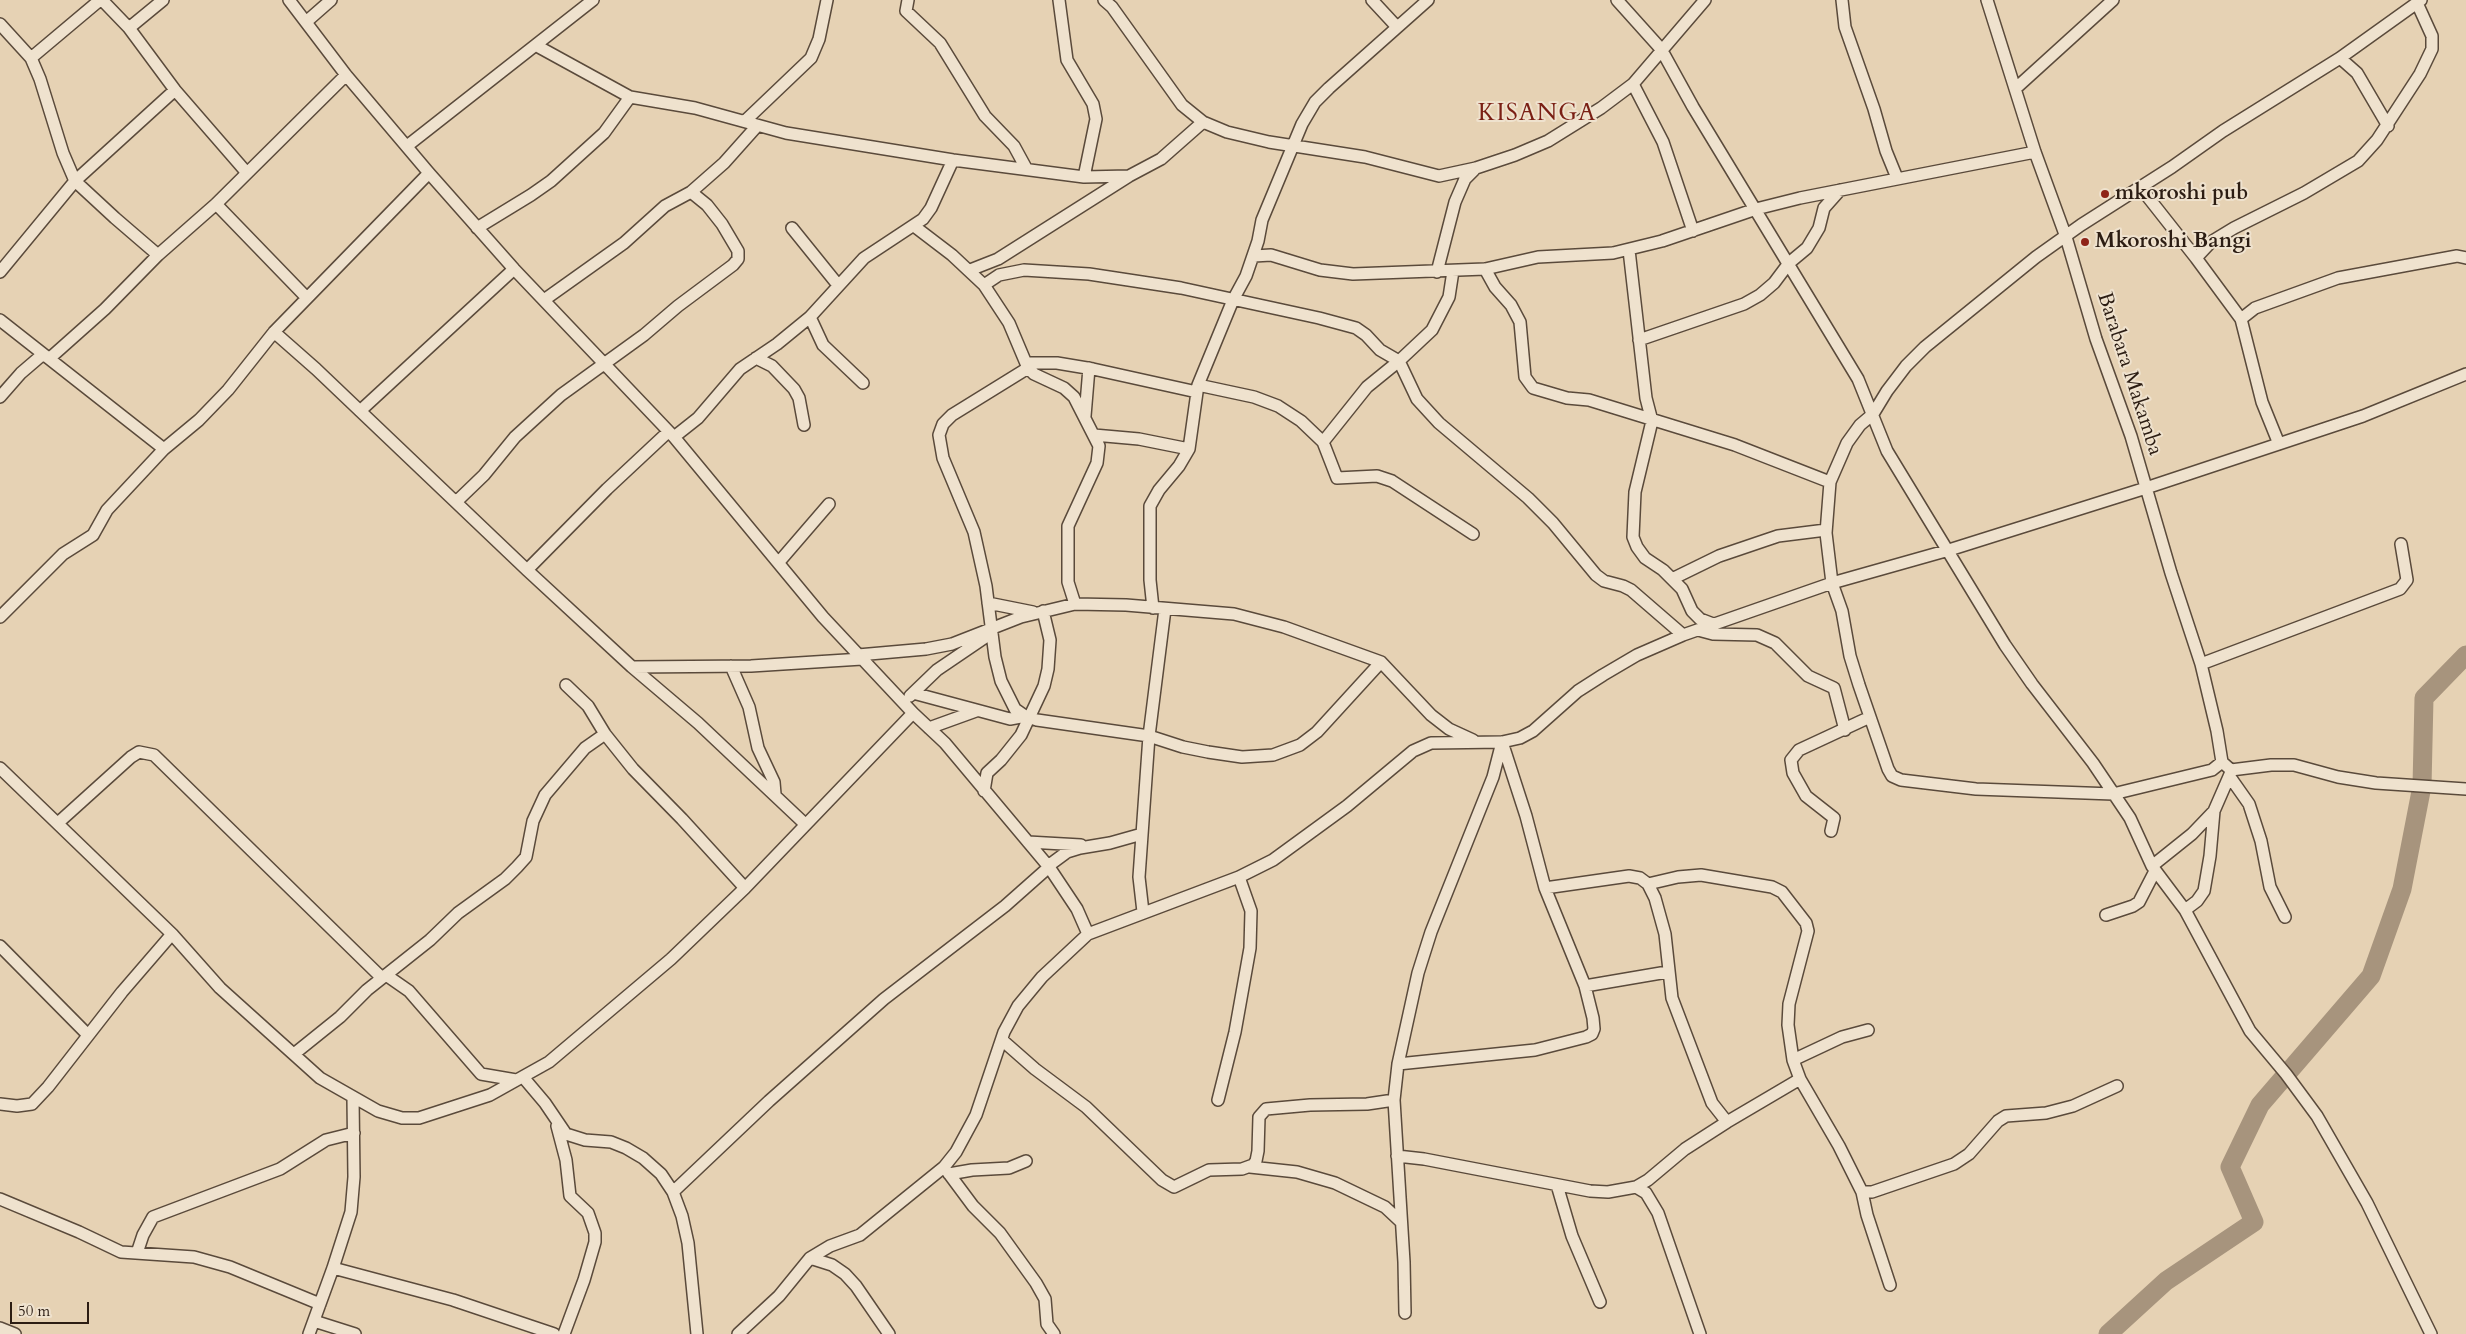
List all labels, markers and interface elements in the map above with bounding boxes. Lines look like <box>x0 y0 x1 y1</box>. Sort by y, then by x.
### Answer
district label: KISANGA <box>1477 100 1597 128</box>
place label: mkoroshi pub <box>2115 181 2248 207</box>
marker: mkoroshi pub <box>2099 188 2111 200</box>
place label: Mkoroshi Bangi <box>2095 229 2251 255</box>
marker: Mkoroshi Bangi <box>2079 236 2091 248</box>
street label: Barabara Makamba <box>2091 289 2167 459</box>
scale bar <box>12 1292 91 1324</box>
text: 50 m <box>18 1301 50 1321</box>

